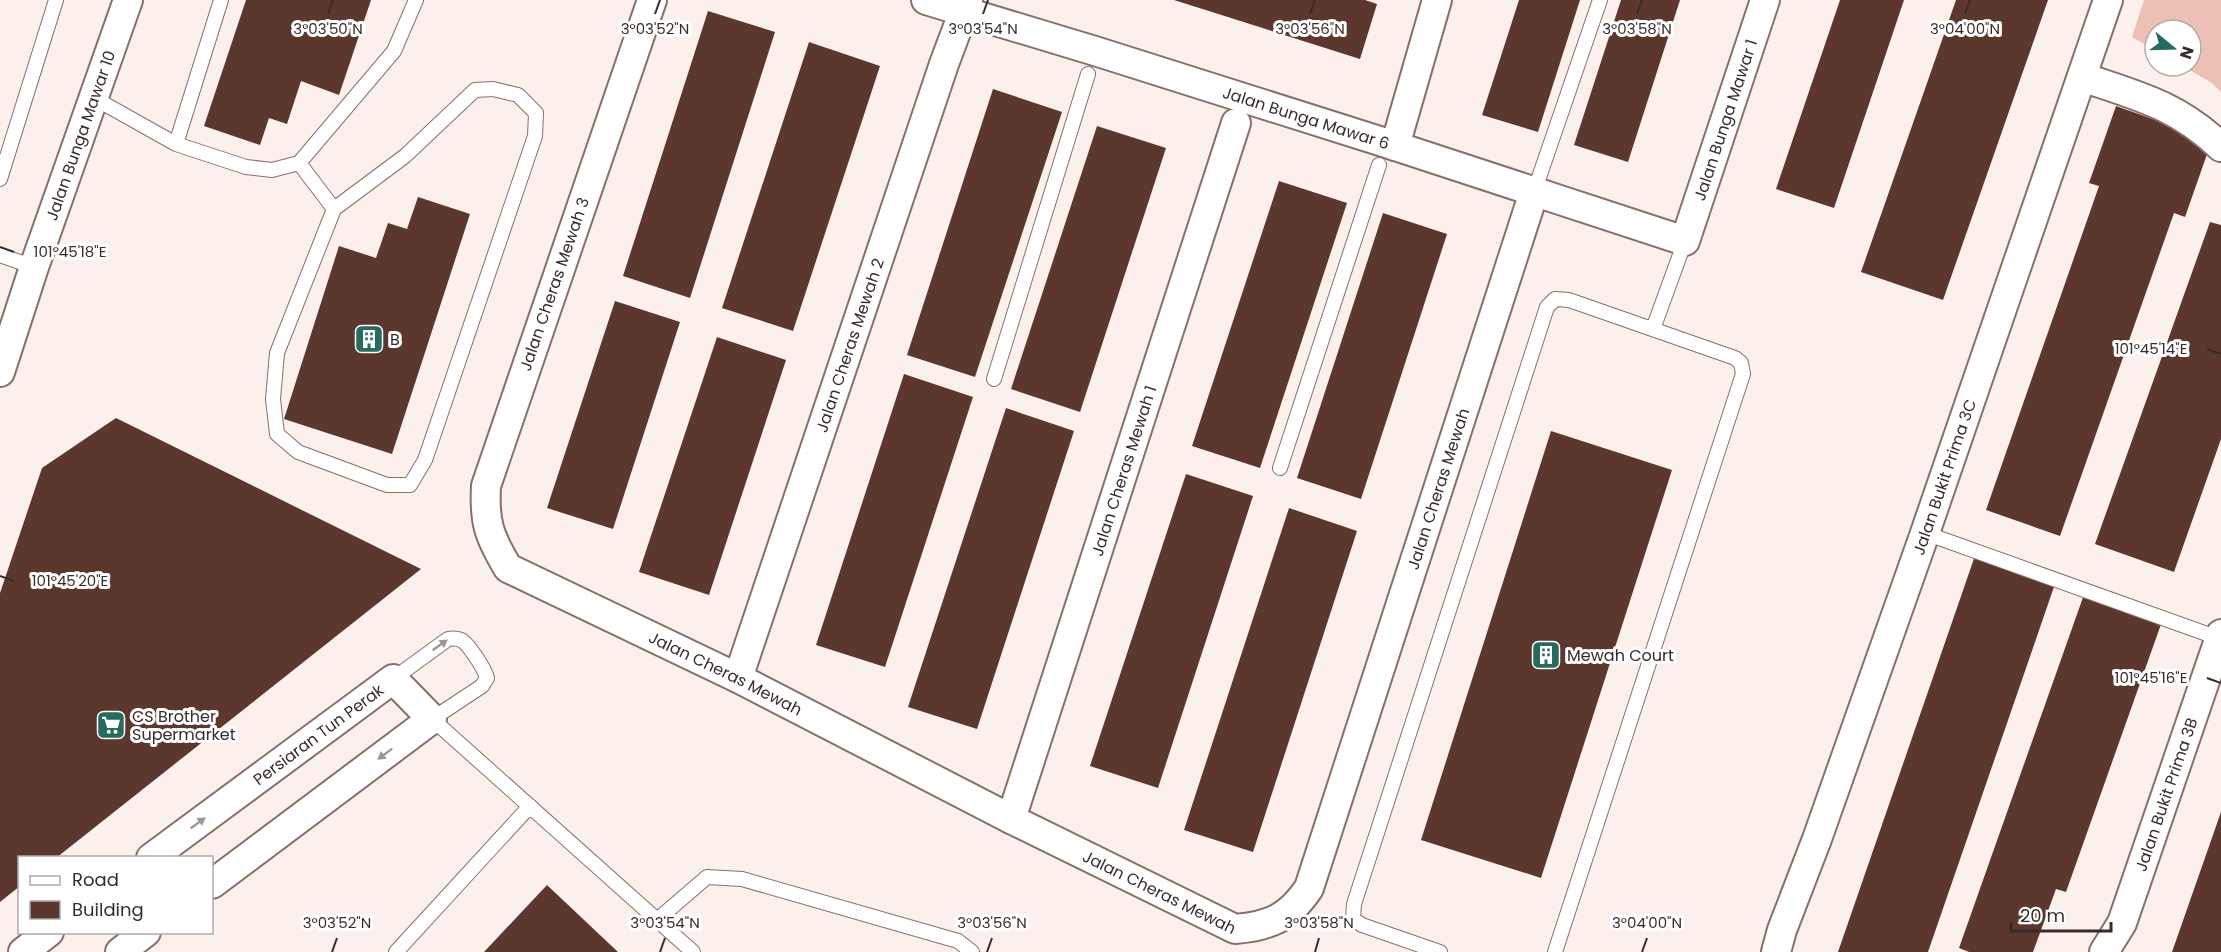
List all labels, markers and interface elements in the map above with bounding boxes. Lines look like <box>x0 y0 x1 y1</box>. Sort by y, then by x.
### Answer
text: 3°03'50"N <box>293 18 363 39</box>
text: 3°03'52"N <box>621 18 689 39</box>
text: 3°03'54"N <box>948 18 1018 39</box>
text: 3°03'56"N <box>1275 18 1345 39</box>
text: 3°03'58"N <box>1602 18 1672 39</box>
text: 3°04'00"N <box>1930 18 2000 39</box>
north arrow <box>2143 18 2203 78</box>
street label: Jalan Bunga Mawar 1 <box>1688 36 1763 204</box>
text: N <box>2174 43 2200 62</box>
street label: Jalan Bunga Mawar 10 <box>40 47 121 224</box>
street label: Jalan Bunga Mawar 6 <box>1220 81 1392 155</box>
street label: Jalan Cheras Mewah 3 <box>514 194 595 374</box>
text: 101°45'18"E <box>34 241 106 262</box>
street label: Jalan Cheras Mewah 2 <box>810 255 890 435</box>
building icon: B <box>353 323 385 355</box>
place label: B <box>390 328 400 351</box>
text: 101°45'14"E <box>2115 338 2187 359</box>
street label: Jalan Cheras Mewah 1 <box>1086 383 1162 559</box>
street label: Jalan Bukit Prima 3C <box>1907 396 1982 558</box>
street label: Jalan Cheras Mewah <box>1402 405 1475 573</box>
text: 101°45'20"E <box>32 570 108 591</box>
street label: Jalan Cheras Mewah <box>645 626 806 721</box>
one-way arrow <box>432 639 448 651</box>
building icon: Mewah Court <box>1530 639 1562 671</box>
place label: Mewah Court <box>1567 644 1674 667</box>
text: 101°45'16"E <box>2115 667 2187 688</box>
street label: Persiaran Tun Perak <box>248 678 389 791</box>
place label: CS Brother Supermarket <box>132 705 236 746</box>
supermarket icon: CS Brother Supermarket <box>95 709 127 741</box>
street label: Jalan Bukit Prima 3B <box>2130 715 2204 875</box>
one-way arrow <box>378 748 393 760</box>
one-way arrow <box>190 817 206 829</box>
street label: Jalan Cheras Mewah <box>1079 845 1240 940</box>
legend <box>18 856 213 934</box>
text: Road <box>72 867 119 892</box>
scale bar <box>2011 895 2112 933</box>
text: Building <box>72 897 144 922</box>
text: 20 m <box>2020 903 2065 928</box>
text: 3°03'52"N <box>303 912 371 933</box>
text: 3°03'54"N <box>630 912 700 933</box>
text: 3°03'56"N <box>957 912 1027 933</box>
text: 3°03'58"N <box>1284 912 1354 933</box>
text: 3°04'00"N <box>1612 912 1682 933</box>

